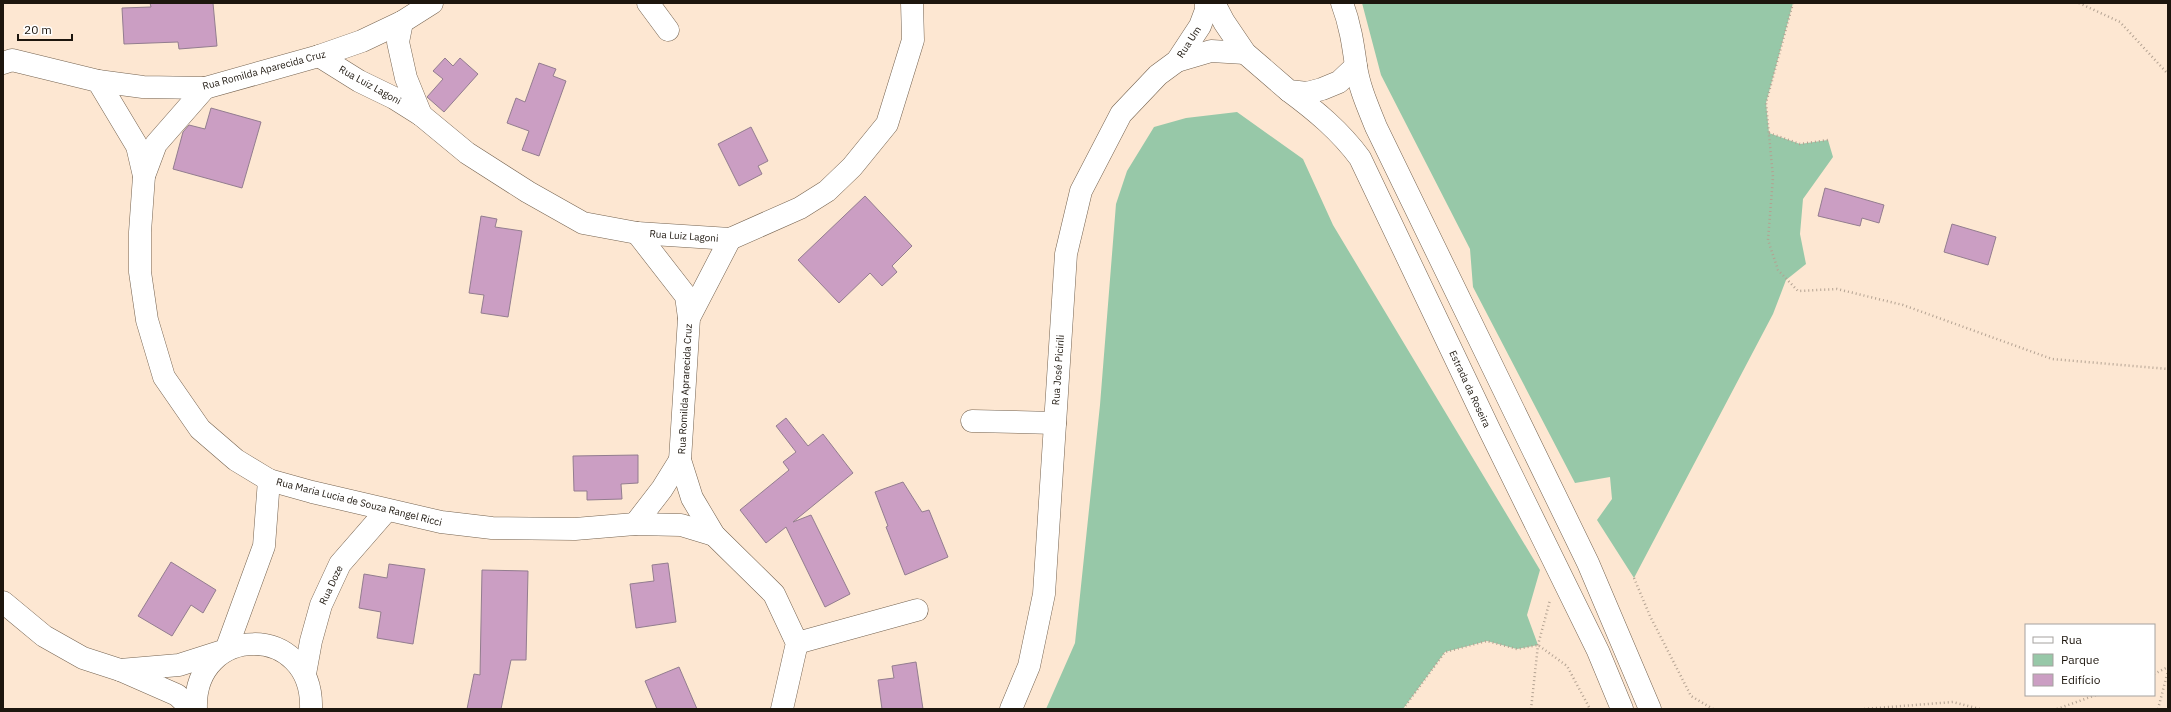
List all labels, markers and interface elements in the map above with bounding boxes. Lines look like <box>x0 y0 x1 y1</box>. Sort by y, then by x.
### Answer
scale bar <box>18 16 72 42</box>
text: 20 m <box>24 22 52 37</box>
street label: Rua Um <box>1174 24 1204 60</box>
street label: Rua Romilda Aparecida Cruz <box>201 47 327 93</box>
street label: Rua Luiz Lagoni <box>337 63 403 107</box>
street label: Rua Luiz Lagoni <box>649 227 719 245</box>
street label: Rua Romilda Aprarecida Cruz <box>675 323 695 455</box>
street label: Rua José Picirili <box>1049 334 1067 406</box>
street label: Estrada da Roseira <box>1446 348 1494 430</box>
street label: Rua Maria Lucia de Souza Rangel Ricci <box>275 475 443 529</box>
street label: Rua Doze <box>316 563 346 607</box>
legend <box>2025 624 2155 696</box>
text: Rua <box>2061 632 2082 647</box>
text: Parque <box>2061 652 2100 667</box>
text: Edifício <box>2061 672 2101 687</box>

